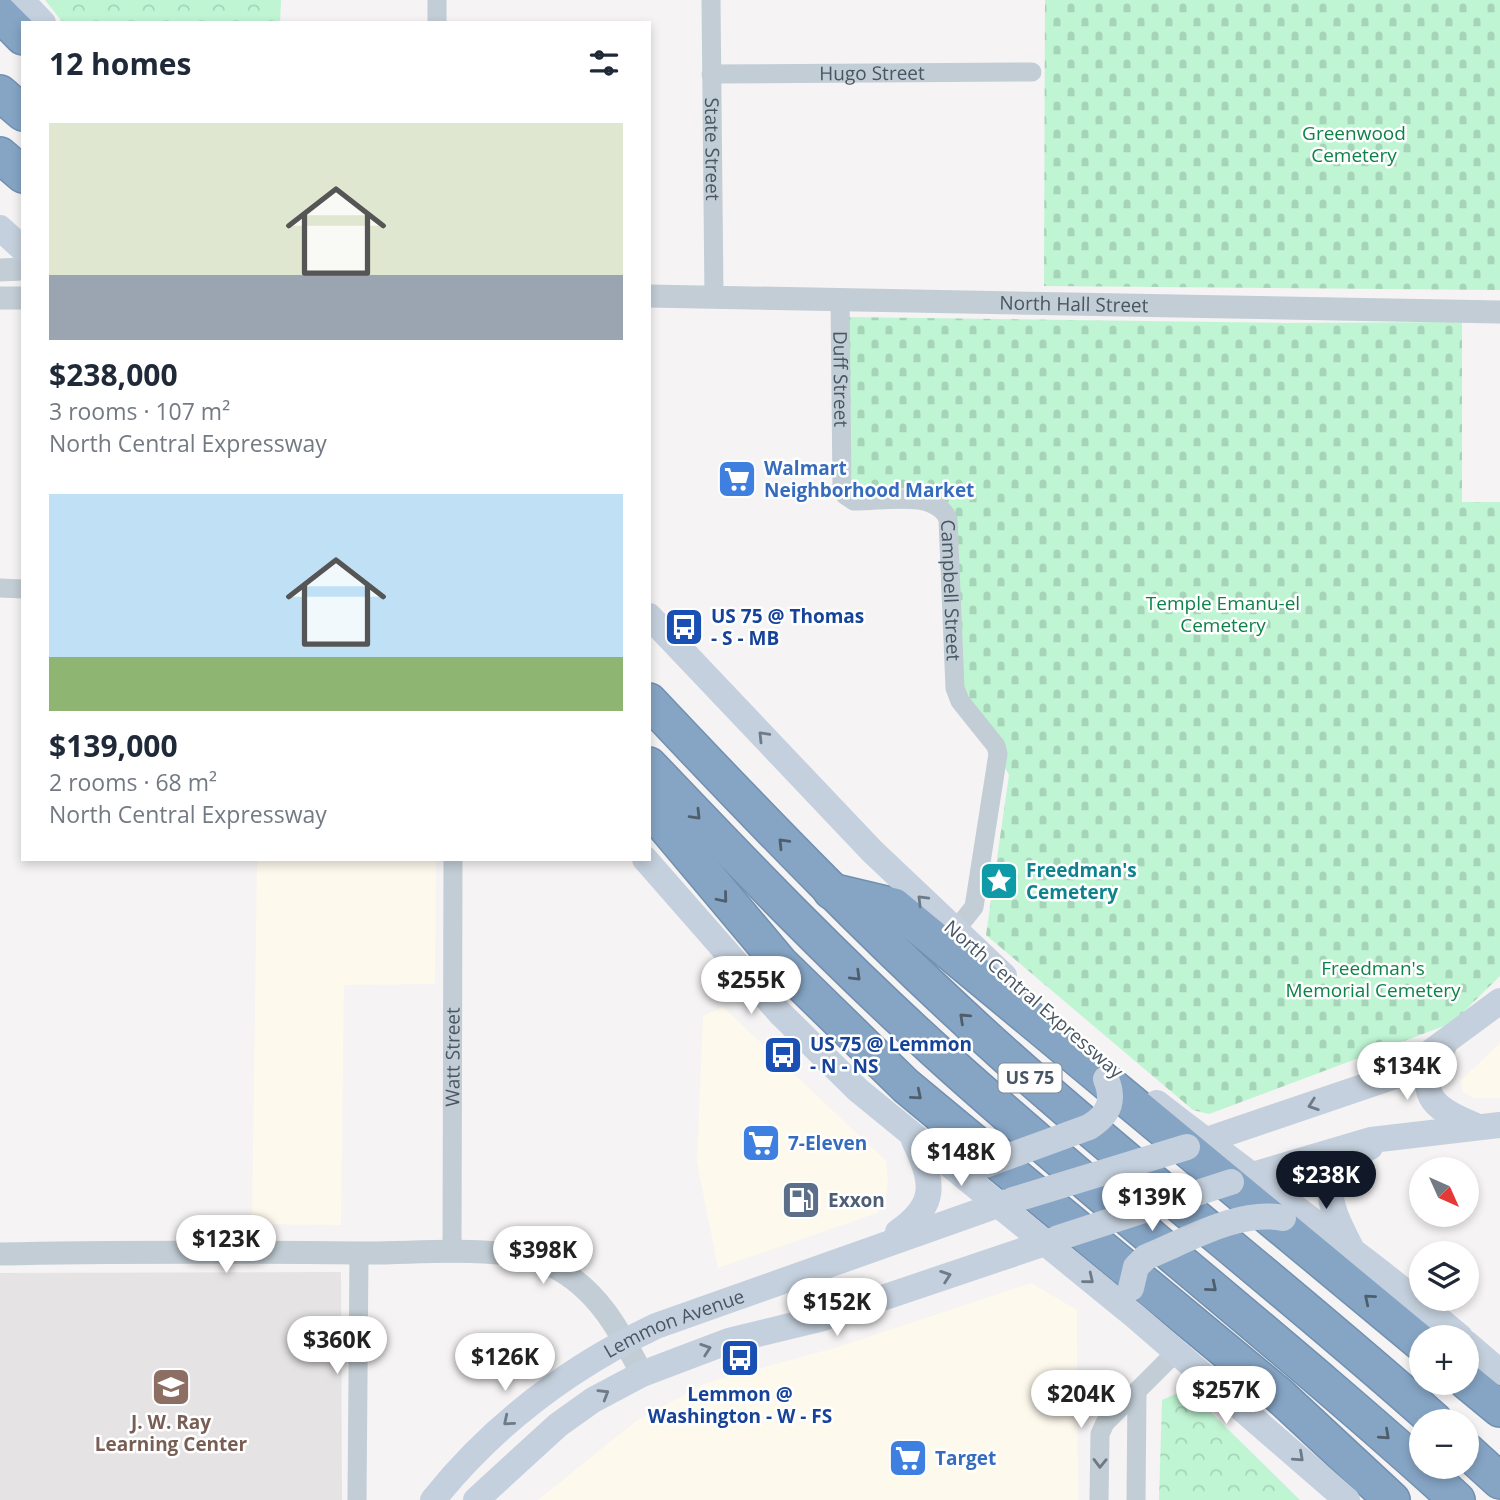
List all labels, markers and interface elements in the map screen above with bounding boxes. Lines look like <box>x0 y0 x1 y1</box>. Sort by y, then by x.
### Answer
text: 12 homes <box>49 43 192 84</box>
icon: filters <box>585 44 623 82</box>
street label: Hugo Street <box>819 60 925 86</box>
street label: State Street <box>699 97 726 201</box>
park label: Greenwood Cemetery <box>1302 120 1406 168</box>
icon: home <box>273 168 399 294</box>
street label: North Hall Street <box>999 290 1149 318</box>
street label: Duff Street <box>827 331 854 427</box>
text: $238,000 <box>49 354 178 395</box>
text: 3 rooms · 107 m² <box>49 395 230 427</box>
text: North Central Expressway <box>49 427 327 459</box>
place label: Walmart Neighborhood Market <box>764 455 974 503</box>
supermarket icon: Walmart Neighborhood Market <box>716 458 758 500</box>
street label: Campbell Street <box>935 519 967 662</box>
icon: home <box>273 539 399 665</box>
park label: Temple Emanu-el Cemetery <box>1146 590 1300 638</box>
place label: US 75 @ Thomas - S - MB <box>711 603 864 651</box>
bus stop icon: US 75 @ Thomas - S - MB <box>663 606 705 648</box>
text: $139,000 <box>49 725 178 766</box>
one-way arrow <box>759 732 772 745</box>
text: 2 rooms · 68 m² <box>49 766 217 798</box>
text: North Central Expressway <box>49 798 327 830</box>
one-way arrow <box>688 806 701 819</box>
one-way arrow <box>779 838 792 851</box>
place label: Freedman's Cemetery <box>1026 857 1137 905</box>
place icon: Freedman's Cemetery <box>978 860 1020 902</box>
one-way arrow <box>715 890 727 903</box>
one-way arrow <box>917 895 930 908</box>
street label: North Central Expressway <box>939 914 1129 1084</box>
park label: Freedman's Memorial Cemetery <box>1285 955 1461 1003</box>
pin: $255K <box>702 956 800 1016</box>
text: $255K <box>717 963 785 995</box>
one-way arrow <box>848 968 861 981</box>
street label: Watt Street <box>439 1007 466 1107</box>
one-way arrow <box>959 1014 972 1026</box>
place label: US 75 @ Lemmon - N - NS <box>810 1031 972 1079</box>
bus stop icon: US 75 @ Lemmon - N - NS <box>762 1034 804 1076</box>
pin: $134K <box>1358 1042 1456 1102</box>
text: $134K <box>1373 1049 1441 1081</box>
road number: US 75 <box>998 1064 1062 1092</box>
one-way arrow <box>909 1087 922 1099</box>
one-way arrow <box>1308 1097 1320 1111</box>
supermarket icon: 7-Eleven <box>740 1122 782 1164</box>
pin: $148K <box>912 1128 1010 1188</box>
place label: 7-Eleven <box>788 1130 867 1156</box>
text: $148K <box>927 1135 995 1167</box>
pin: $238K <box>1277 1152 1375 1211</box>
north arrow <box>1409 1157 1479 1227</box>
map controls <box>1409 1157 1479 1479</box>
text: $238K <box>1292 1158 1360 1190</box>
pin: $139K <box>1103 1174 1201 1233</box>
fuel station icon: Exxon <box>780 1179 822 1221</box>
text: $139K <box>1118 1180 1186 1212</box>
place label: Exxon <box>828 1187 885 1213</box>
pin: $123K <box>177 1216 275 1275</box>
text: $123K <box>192 1222 260 1254</box>
pin: $398K <box>494 1226 592 1286</box>
text: $398K <box>509 1233 577 1265</box>
button: layers <box>1409 1241 1479 1311</box>
one-way arrow <box>939 1270 951 1284</box>
one-way arrow <box>1082 1271 1094 1284</box>
pin: $152K <box>788 1278 886 1338</box>
one-way arrow <box>1203 1279 1216 1291</box>
street label: Lemmon Avenue <box>599 1283 748 1364</box>
text: $152K <box>803 1285 871 1317</box>
one-way arrow <box>1364 1295 1377 1307</box>
pin: $360K <box>288 1316 386 1376</box>
text: $360K <box>303 1323 371 1355</box>
button: + <box>1409 1325 1479 1395</box>
pin: $126K <box>456 1334 554 1393</box>
bus stop icon: Lemmon @ Washington - W - FS <box>719 1337 761 1379</box>
text: $126K <box>471 1340 539 1372</box>
one-way arrow <box>699 1343 711 1357</box>
school or university icon: J. W. Ray Learning Center <box>150 1366 192 1408</box>
pin: $257K <box>1177 1366 1275 1426</box>
pin: $204K <box>1032 1370 1130 1430</box>
text: $257K <box>1192 1373 1260 1405</box>
text: $204K <box>1047 1377 1115 1409</box>
place label: Lemmon @ Washington - W - FS <box>648 1381 832 1429</box>
one-way arrow <box>596 1389 609 1402</box>
place label: J. W. Ray Learning Center <box>95 1409 248 1457</box>
button: − <box>1409 1409 1479 1479</box>
one-way arrow <box>504 1413 517 1425</box>
one-way arrow <box>1377 1427 1390 1439</box>
supermarket icon: Target <box>887 1437 929 1479</box>
place label: Target <box>935 1445 996 1471</box>
one-way arrow <box>1291 1449 1304 1461</box>
one-way arrow <box>1092 1458 1107 1469</box>

